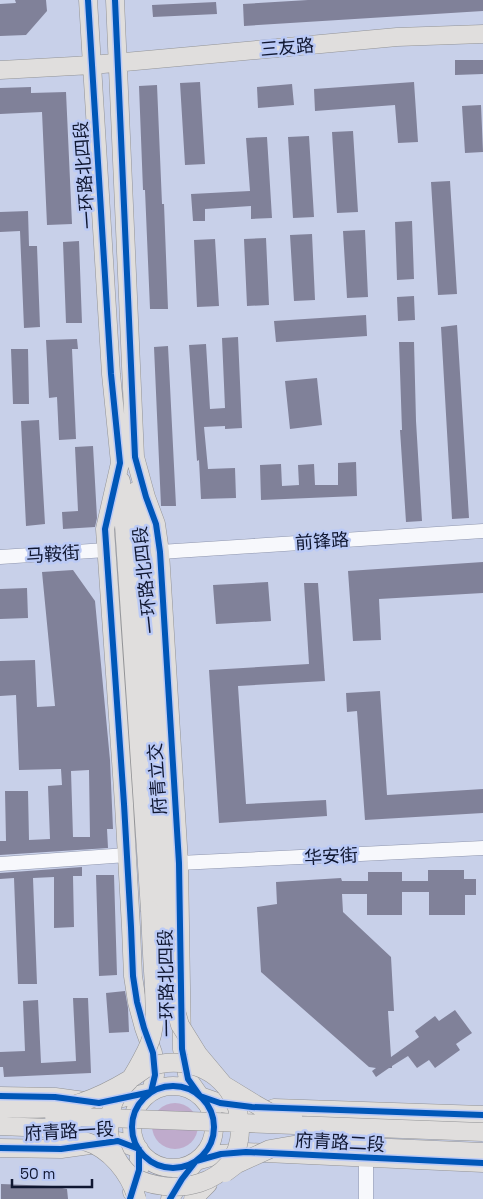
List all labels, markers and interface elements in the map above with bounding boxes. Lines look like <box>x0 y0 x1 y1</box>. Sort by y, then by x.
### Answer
street label: 三友路 <box>259 33 315 61</box>
street label: 一环路北四段 <box>69 120 99 230</box>
street label: 一环路北四段 <box>128 525 162 635</box>
street label: 前锋路 <box>294 528 350 554</box>
street label: 马鞍街 <box>25 541 81 567</box>
street label: 府青立交 <box>143 742 171 816</box>
street label: 华安街 <box>303 843 359 869</box>
street label: 一环路北四段 <box>154 929 178 1037</box>
street label: 府青路一段 <box>23 1117 115 1145</box>
street label: 府青路二段 <box>294 1128 386 1156</box>
scale bar <box>12 1156 92 1188</box>
text: 50 m <box>20 1164 55 1183</box>

